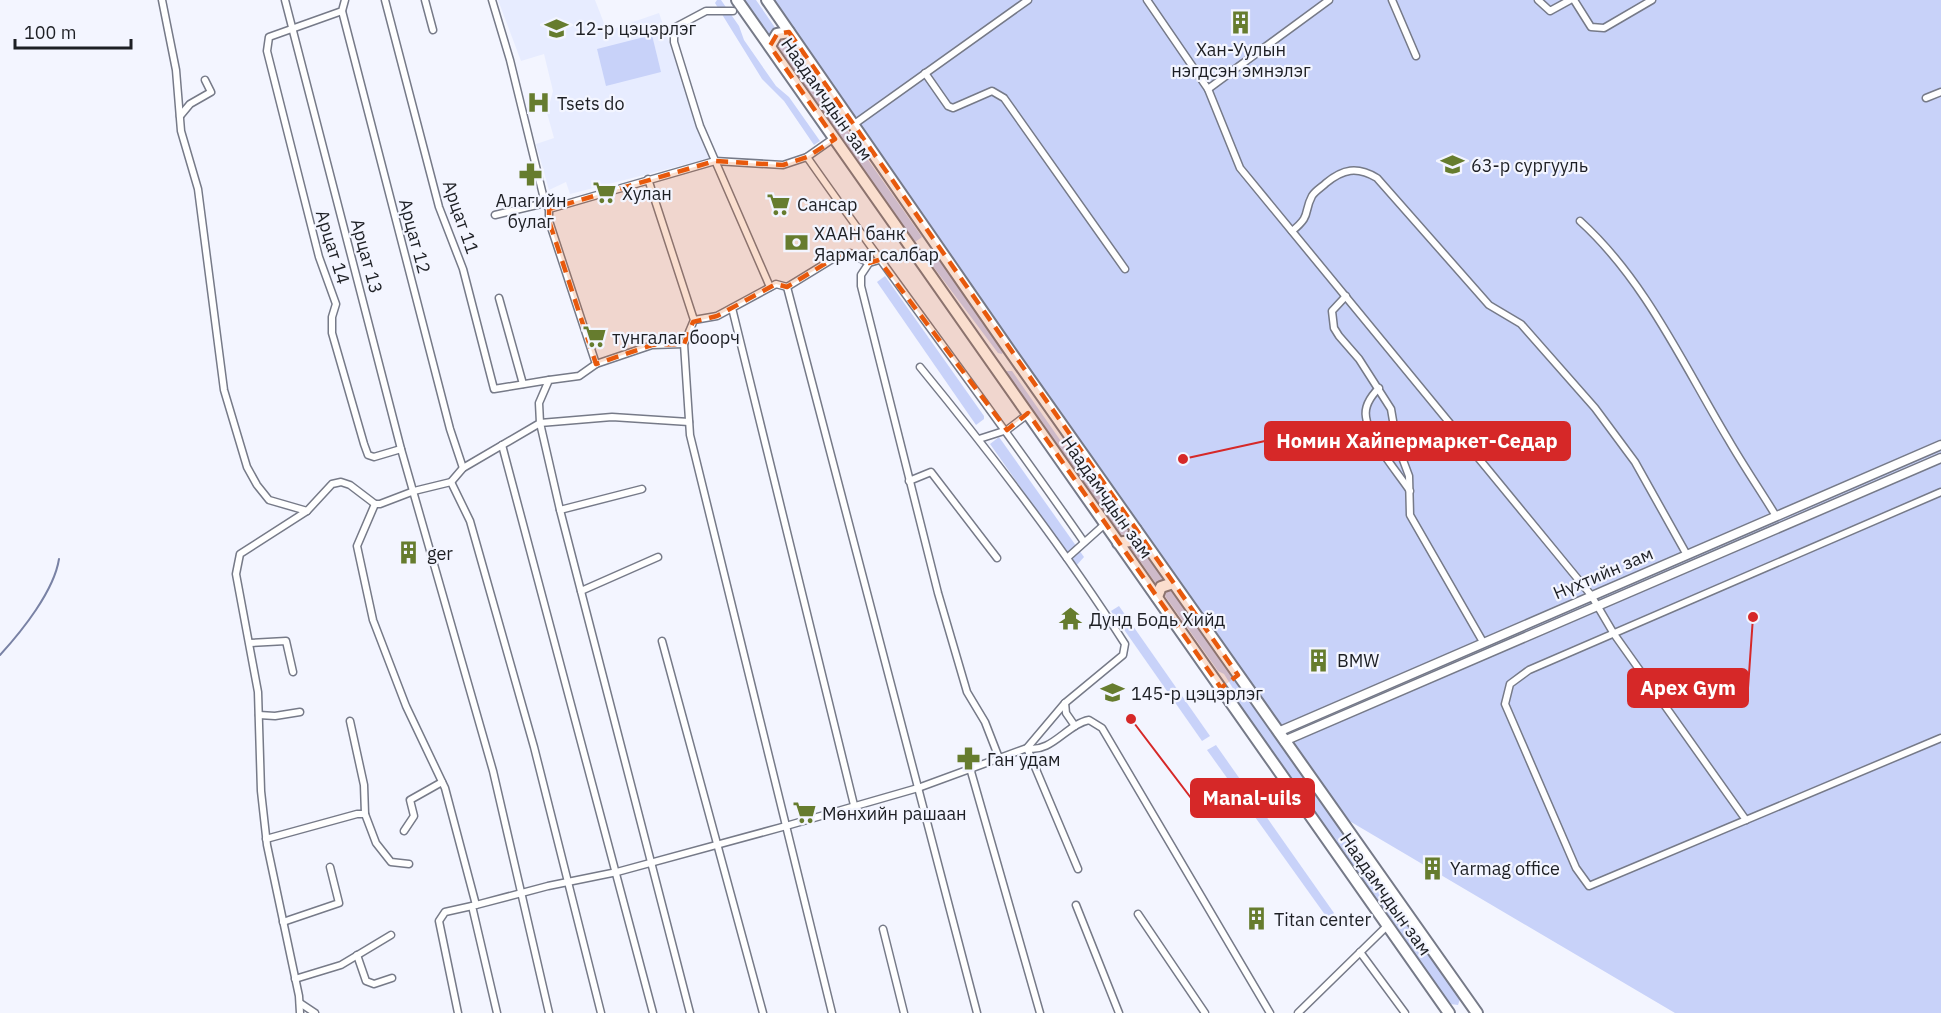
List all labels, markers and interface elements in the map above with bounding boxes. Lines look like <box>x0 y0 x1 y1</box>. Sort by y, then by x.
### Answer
building icon: Хан-Уулын нэгдсэн эмнэлэг <box>1228 10 1254 36</box>
scale bar <box>15 12 130 50</box>
school or university icon: 12-р цэцэрлэг <box>544 15 570 41</box>
place label: 12-р цэцэрлэг <box>575 17 696 40</box>
text: 100 m <box>24 21 76 44</box>
street label: Наадамчдын зам <box>776 33 878 165</box>
place label: Хан-Уулын нэгдсэн эмнэлэг <box>1171 38 1311 82</box>
hospital icon: Tsets do <box>526 90 552 116</box>
place label: Tsets do <box>557 92 625 115</box>
school or university icon: 63-р сургууль <box>1440 152 1466 178</box>
place label: 63-р сургууль <box>1471 154 1588 177</box>
pharmacy icon: Алагийн булаг <box>518 161 544 187</box>
street label: Арцат 11 <box>438 177 484 257</box>
supermarket icon: Хулан <box>591 180 617 206</box>
place label: Хулан <box>622 182 672 205</box>
place label: Алагийн булаг <box>495 189 567 233</box>
supermarket icon: Сансар <box>766 191 792 217</box>
place label: Сансар <box>797 193 857 216</box>
street label: Арцат 12 <box>394 196 436 276</box>
street label: Арцат 14 <box>311 207 355 287</box>
street label: Арцат 13 <box>346 216 388 296</box>
place label: ХААН банк Яармаг салбар <box>814 222 939 266</box>
bank icon: ХААН банк Яармаг салбар <box>783 230 809 256</box>
supermarket icon: тунгалаг боорч <box>581 324 607 350</box>
place label: тунгалаг боорч <box>612 326 740 349</box>
callout: Номин Хайпермаркет-Седар <box>1265 422 1570 460</box>
text: Номин Хайпермаркет-Седар <box>1276 427 1558 454</box>
street label: Наадамчдын зам <box>1056 431 1158 563</box>
building icon: ger <box>396 540 422 566</box>
place label: ger <box>427 542 453 565</box>
street label: Нүхтийн зам <box>1550 542 1656 604</box>
temple icon: Дунд Бодь Хийд <box>1058 606 1084 632</box>
place label: Дунд Бодь Хийд <box>1089 608 1226 631</box>
building icon: BMW <box>1306 647 1332 673</box>
place label: BMW <box>1337 649 1379 672</box>
callout: Apex Gym <box>1628 669 1748 707</box>
text: Apex Gym <box>1640 674 1736 701</box>
school or university icon: 145-р цэцэрлэг <box>1100 680 1126 706</box>
place label: 145-р цэцэрлэг <box>1131 682 1263 705</box>
pharmacy icon: Ган удам <box>956 746 982 772</box>
place label: Ган удам <box>987 748 1060 771</box>
callout: Manal-uils <box>1191 779 1314 817</box>
text: Manal-uils <box>1203 784 1301 811</box>
supermarket icon: Мөнхийн рашаан <box>791 800 817 826</box>
place label: Мөнхийн рашаан <box>822 802 967 825</box>
street label: Наадамчдын зам <box>1335 828 1437 960</box>
building icon: Yarmag office <box>1419 855 1445 881</box>
place label: Yarmag office <box>1450 857 1560 880</box>
building icon: Titan center <box>1243 906 1269 932</box>
place label: Titan center <box>1274 908 1371 931</box>

